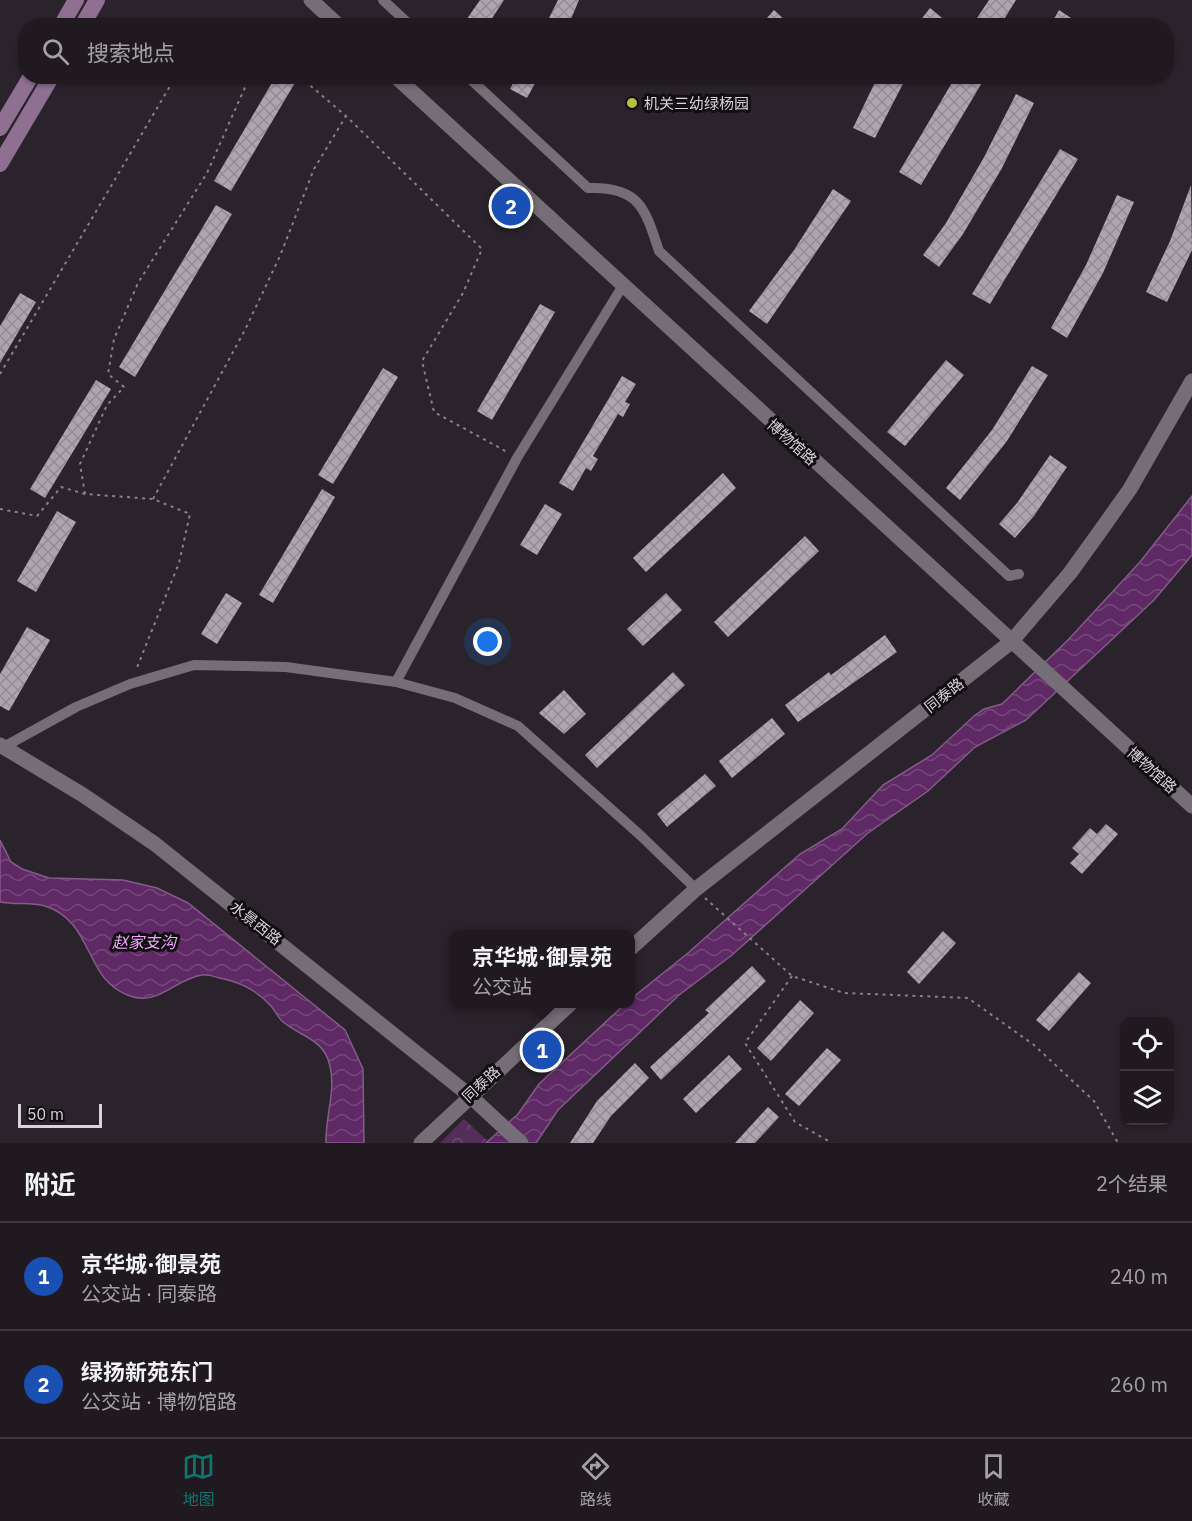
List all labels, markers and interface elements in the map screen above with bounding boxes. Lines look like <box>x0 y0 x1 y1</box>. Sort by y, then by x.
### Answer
search box <box>18 18 1174 84</box>
icon: search <box>39 35 72 68</box>
text: 搜索地点 <box>87 38 175 67</box>
place label: 机关三幼绿杨园 <box>644 94 749 113</box>
marker: 机关三幼绿杨园 <box>625 96 639 110</box>
pin: 2 <box>492 184 530 228</box>
street label: 博物馆路 <box>763 415 821 469</box>
your location <box>473 627 502 656</box>
street label: 同泰路 <box>920 674 968 716</box>
street label: 博物馆路 <box>1123 743 1181 797</box>
street label: 水景西路 <box>227 897 285 949</box>
popup <box>449 930 635 1008</box>
water label: 赵家支沟 <box>112 932 178 952</box>
text: 京华城·御景苑 <box>472 942 612 971</box>
text: 公交站 <box>472 973 532 1000</box>
map controls <box>1120 1017 1174 1125</box>
button: locate <box>1120 1017 1174 1071</box>
pin: 1 <box>522 1028 562 1072</box>
street label: 同泰路 <box>458 1062 504 1106</box>
button: layers <box>1120 1071 1174 1125</box>
scale bar <box>18 1101 102 1128</box>
text: 50 m <box>27 1104 64 1124</box>
text: 附近 <box>24 1167 76 1201</box>
text: 2个结果 <box>1096 1170 1168 1197</box>
text: 京华城·御景苑 <box>81 1249 221 1278</box>
text: 1 <box>38 1263 50 1290</box>
text: 240 m <box>1110 1263 1168 1290</box>
text: 公交站 · 同泰路 <box>81 1280 217 1307</box>
text: 绿扬新苑东门 <box>81 1357 213 1386</box>
text: 2 <box>38 1371 50 1398</box>
text: 260 m <box>1110 1371 1168 1398</box>
text: 公交站 · 博物馆路 <box>81 1388 237 1415</box>
tab: 地图 <box>182 1450 215 1510</box>
tab: 路线 <box>579 1450 612 1510</box>
tab: 收藏 <box>977 1450 1010 1510</box>

